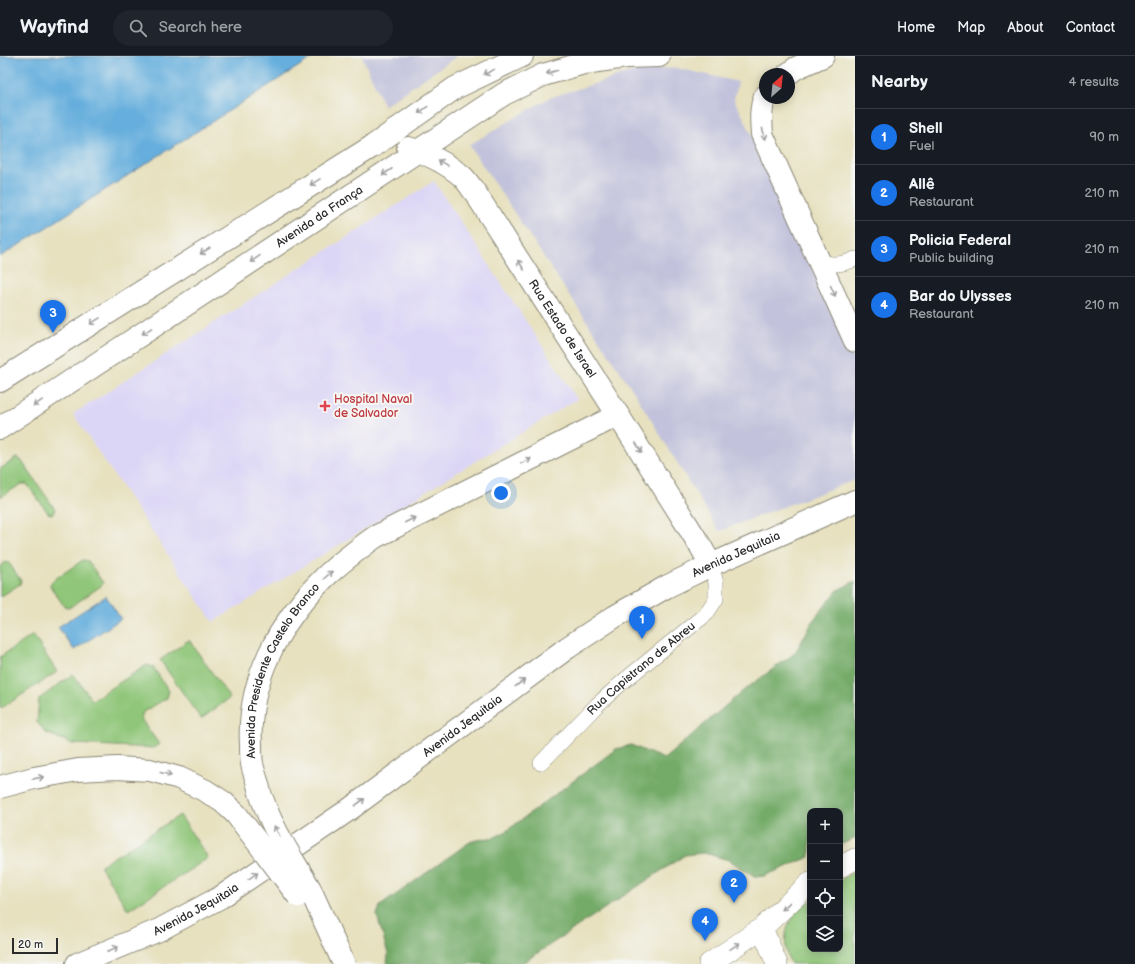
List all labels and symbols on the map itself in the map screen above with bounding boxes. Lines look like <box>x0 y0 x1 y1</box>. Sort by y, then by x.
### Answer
north arrow <box>759 68 795 104</box>
one-way arrow <box>483 69 495 76</box>
one-way arrow <box>545 69 558 76</box>
one-way arrow <box>418 105 429 114</box>
one-way arrow <box>761 128 768 141</box>
one-way arrow <box>437 159 449 167</box>
one-way arrow <box>382 168 393 176</box>
one-way arrow <box>310 178 321 186</box>
street label: Avenida da França <box>273 182 366 251</box>
one-way arrow <box>199 248 211 256</box>
one-way arrow <box>250 255 261 263</box>
one-way arrow <box>517 259 525 271</box>
street label: Rua Estado de Israel <box>525 277 600 381</box>
one-way arrow <box>830 285 838 297</box>
pin: 3 <box>40 300 66 333</box>
one-way arrow <box>89 317 101 325</box>
one-way arrow <box>141 327 152 335</box>
place label: Hospital Naval de Salvador <box>334 392 412 421</box>
one-way arrow <box>33 399 44 407</box>
marker: Hospital Naval de Salvador <box>319 400 331 412</box>
one-way arrow <box>635 442 643 453</box>
one-way arrow <box>520 457 532 465</box>
your location <box>491 483 511 503</box>
one-way arrow <box>404 516 416 523</box>
street label: Avenida Jequitaia <box>689 528 783 581</box>
one-way arrow <box>322 570 333 579</box>
street label: Avenida Presidente Castelo Branco <box>243 580 323 759</box>
pin: 1 <box>629 606 655 639</box>
street label: Rua Capistrano de Abreu <box>584 618 698 718</box>
one-way arrow <box>515 679 526 687</box>
street label: Avenida Jequitaia <box>420 691 505 760</box>
one-way arrow <box>160 771 173 779</box>
one-way arrow <box>31 773 44 781</box>
one-way arrow <box>354 798 365 806</box>
one-way arrow <box>273 825 280 837</box>
pin: 2 <box>721 870 747 903</box>
one-way arrow <box>247 872 258 880</box>
street label: Avenida Jequitaia <box>151 880 242 939</box>
one-way arrow <box>781 901 791 911</box>
pin: 4 <box>692 908 718 941</box>
scale bar <box>12 936 58 955</box>
one-way arrow <box>730 942 741 950</box>
one-way arrow <box>107 945 119 953</box>

